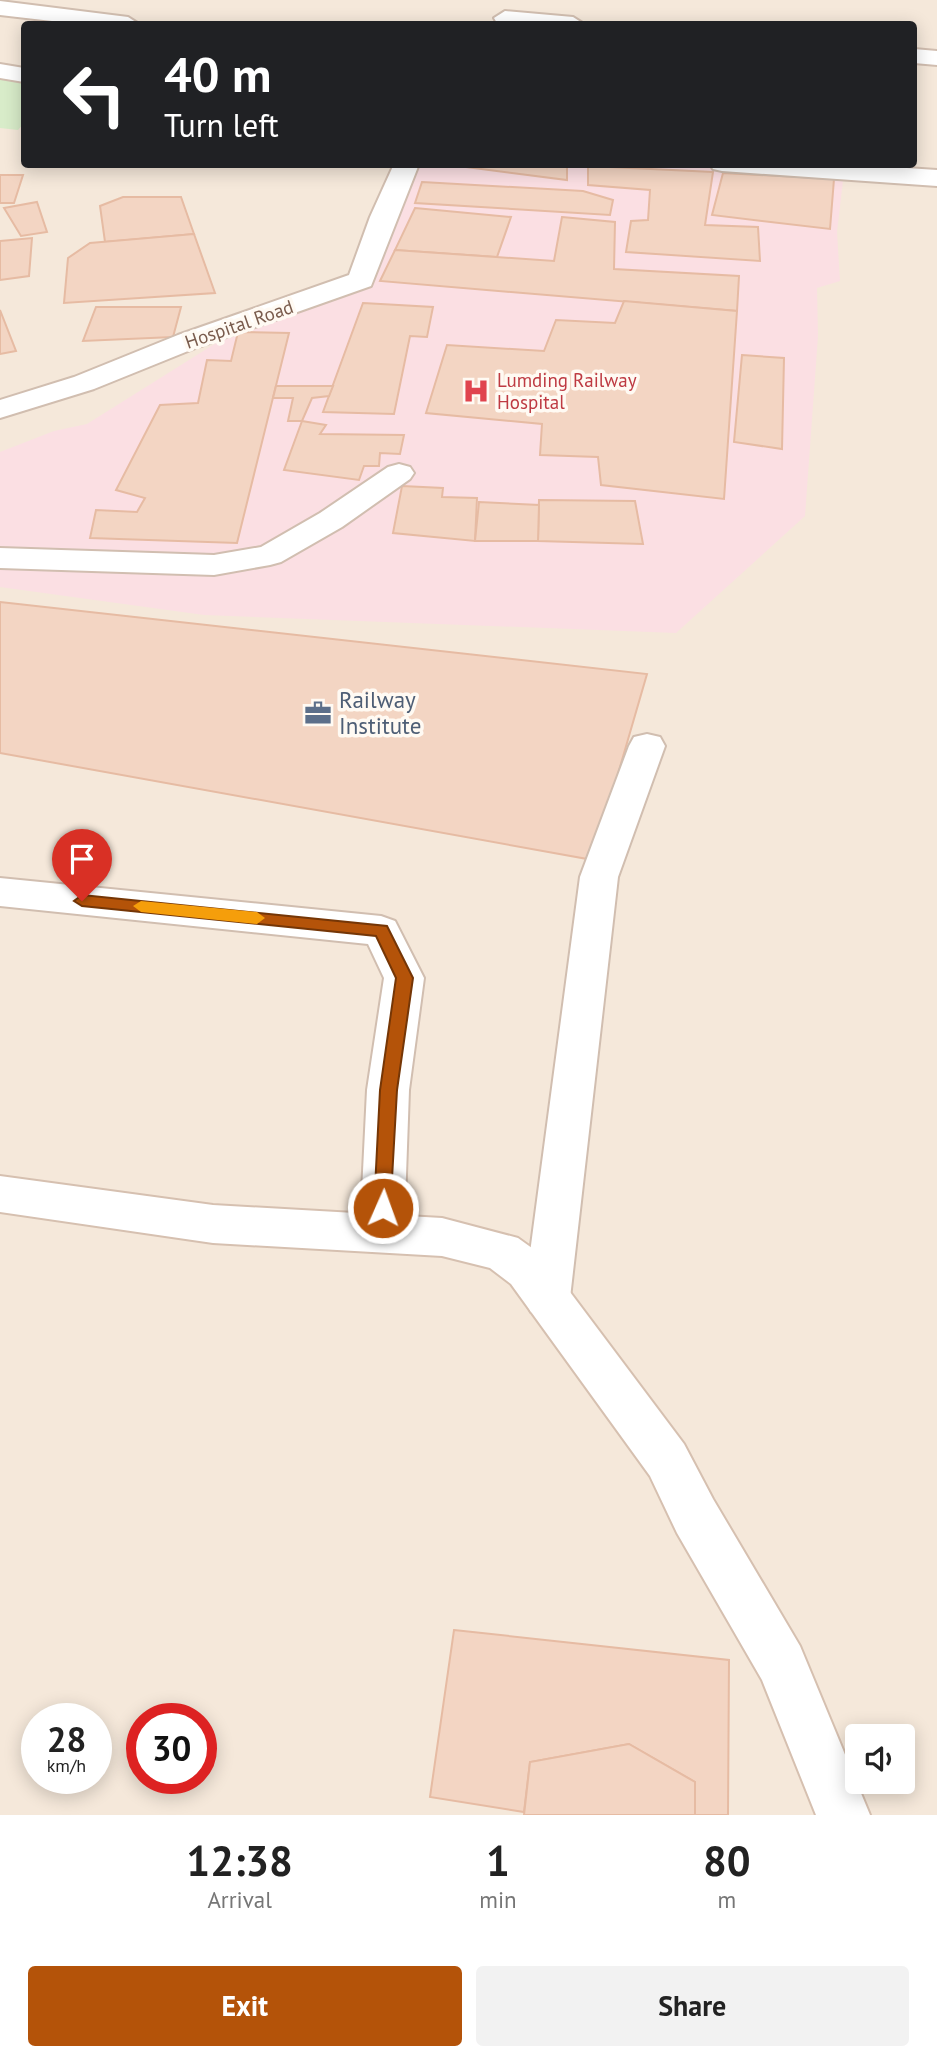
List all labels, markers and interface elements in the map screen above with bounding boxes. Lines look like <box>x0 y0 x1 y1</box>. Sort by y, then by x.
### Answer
text: 40 m <box>164 42 271 106</box>
icon: left <box>49 49 140 140</box>
text: Turn left <box>164 104 279 146</box>
street label: Hospital Road <box>182 294 296 354</box>
place label: Lumding Railway Hospital <box>497 368 637 414</box>
hospital icon: Lumding Railway Hospital <box>461 376 491 406</box>
place label: Railway Institute <box>339 685 421 740</box>
office icon: Railway Institute <box>303 698 333 728</box>
pin <box>52 829 112 901</box>
icon: arrive <box>63 840 101 878</box>
position arrow <box>346 1171 420 1245</box>
speed limit sign: 30 <box>126 1703 217 1794</box>
text: 28 <box>47 1716 86 1762</box>
map controls <box>845 1724 915 1794</box>
button: sound <box>845 1724 915 1794</box>
text: km/h <box>47 1754 86 1777</box>
text: 12:38 <box>186 1833 293 1888</box>
text: 1 <box>486 1833 510 1888</box>
text: 80 <box>703 1833 751 1888</box>
text: Arrival <box>207 1885 272 1914</box>
text: min <box>479 1885 517 1914</box>
text: m <box>717 1885 736 1914</box>
button: Exit <box>28 1966 462 2046</box>
button: Share <box>476 1966 909 2046</box>

